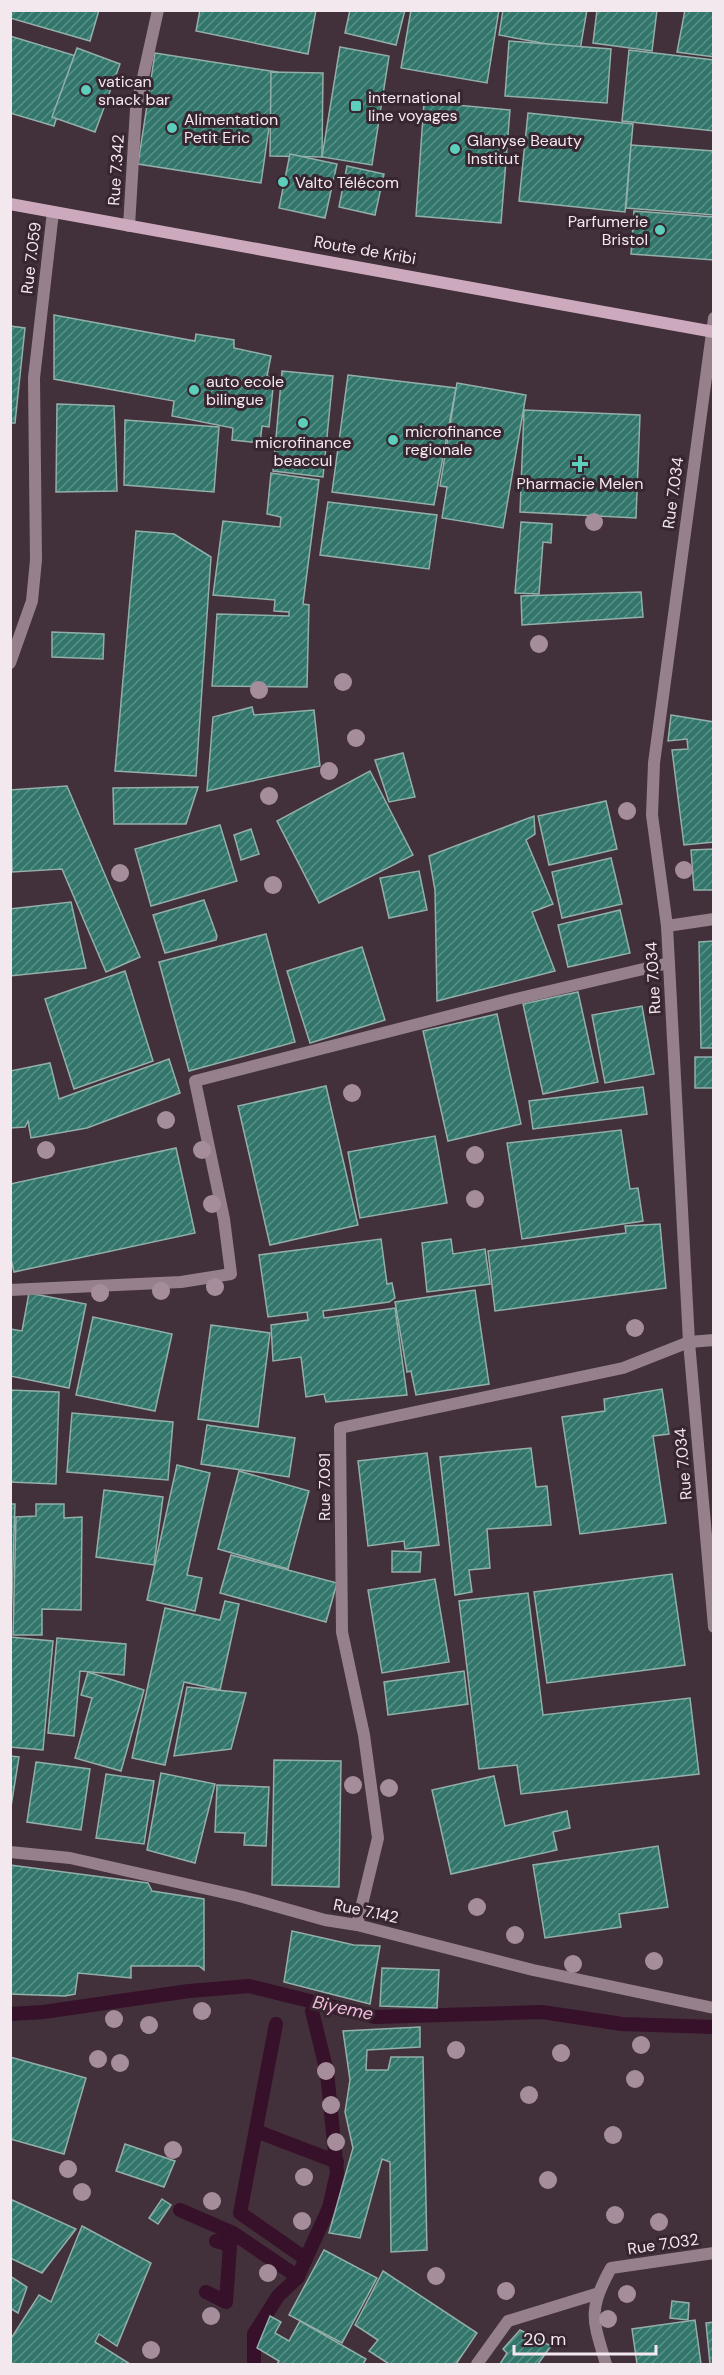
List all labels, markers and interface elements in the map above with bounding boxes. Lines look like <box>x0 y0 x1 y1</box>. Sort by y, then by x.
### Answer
place label: vatican snack bar <box>98 71 170 110</box>
marker: vatican snack bar <box>79 83 93 97</box>
place label: international line voyages <box>368 87 461 126</box>
marker: international line voyages <box>349 99 363 113</box>
place label: Alimentation Petit Eric <box>184 109 278 148</box>
marker: Alimentation Petit Eric <box>165 121 179 135</box>
place label: Glanyse Beauty Institut <box>467 130 582 169</box>
street label: Rue 7.342 <box>103 134 129 206</box>
marker: Glanyse Beauty Institut <box>448 142 462 156</box>
place label: Valto Télécom <box>295 172 399 193</box>
marker: Valto Télécom <box>276 175 290 189</box>
place label: Parfumerie Bristol <box>568 211 648 250</box>
street label: Rue 7.059 <box>16 221 46 295</box>
marker: Parfumerie Bristol <box>653 223 667 237</box>
street label: Route de Kribi <box>312 231 418 269</box>
place label: auto ecole bilingue <box>206 371 284 410</box>
marker: auto ecole bilingue <box>187 383 201 397</box>
marker: microfinance beaccul <box>296 416 310 430</box>
place label: microfinance regionale <box>405 421 502 460</box>
place label: microfinance beaccul <box>255 432 351 471</box>
marker: microfinance regionale <box>386 433 400 447</box>
street label: Rue 7.034 <box>658 455 688 530</box>
marker: Pharmacie Melen <box>573 457 587 471</box>
place label: Pharmacie Melen <box>517 473 643 494</box>
street label: Rue 7.034 <box>641 941 665 1015</box>
street label: Rue 7.034 <box>669 1427 697 1501</box>
street label: Rue 7.091 <box>314 1453 335 1521</box>
street label: Rue 7.142 <box>331 1894 401 1928</box>
water label: Biyeme <box>310 1990 376 2026</box>
street label: Rue 7.032 <box>626 2229 700 2259</box>
scale bar <box>514 2318 656 2356</box>
text: 20 m <box>523 2327 566 2351</box>

